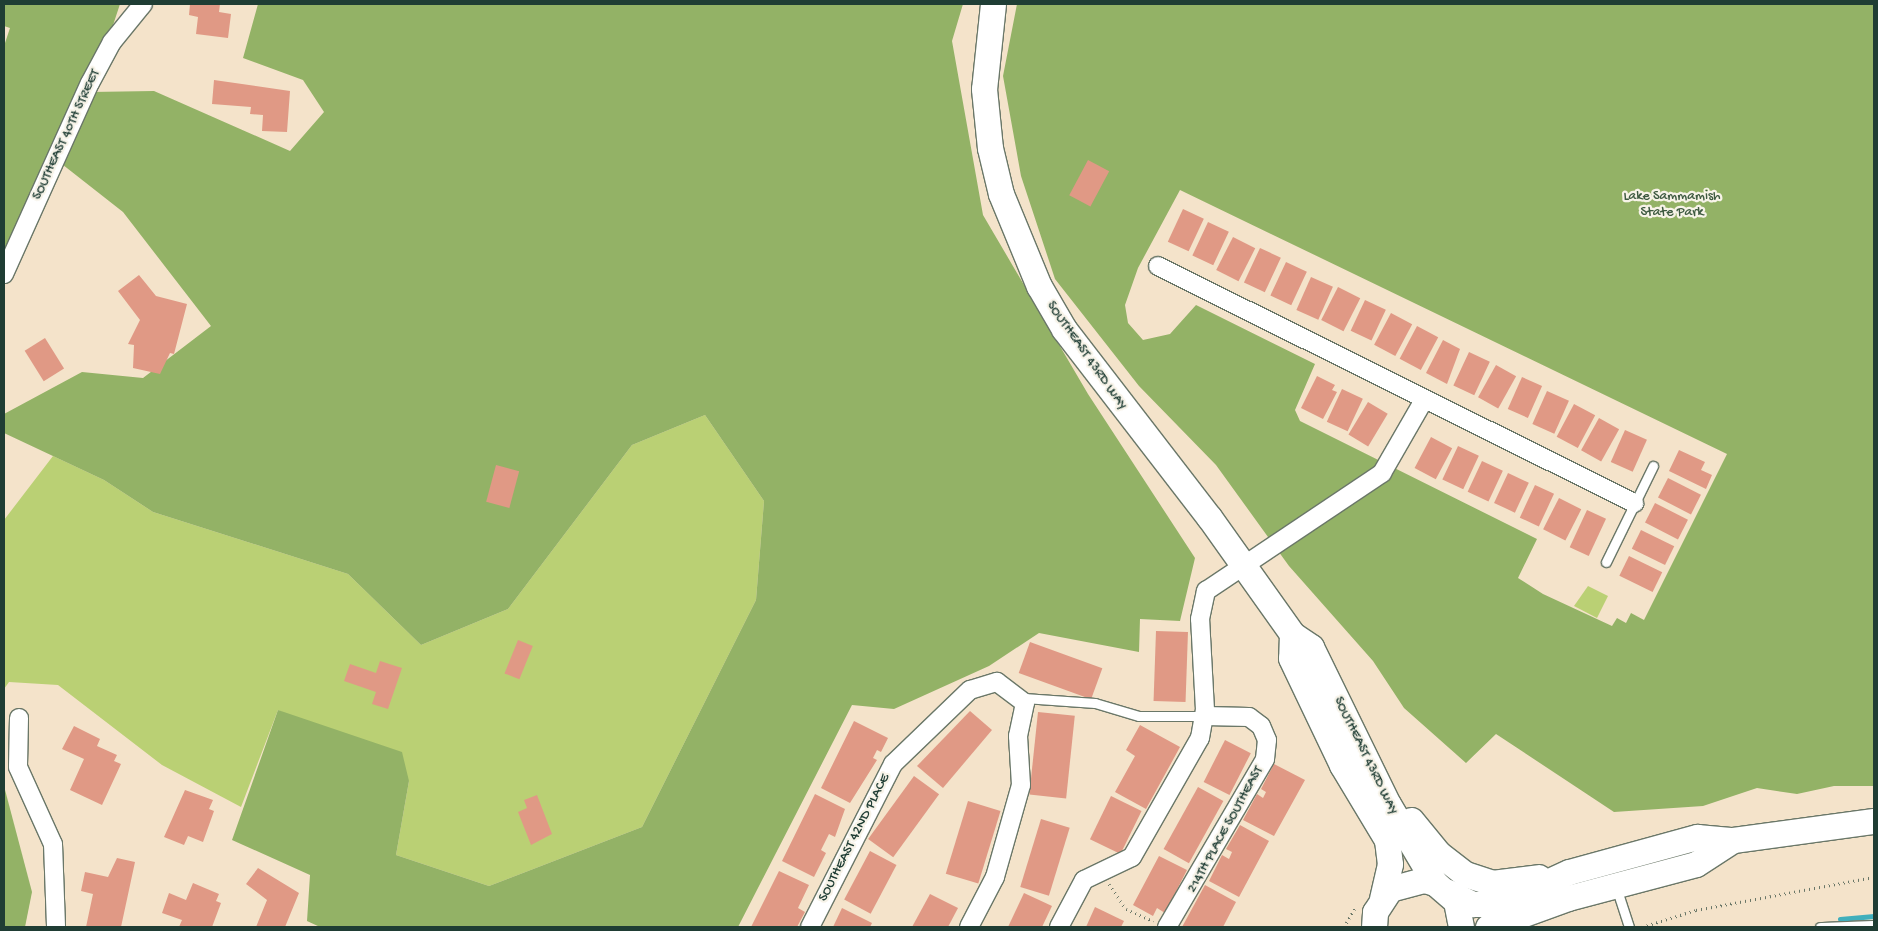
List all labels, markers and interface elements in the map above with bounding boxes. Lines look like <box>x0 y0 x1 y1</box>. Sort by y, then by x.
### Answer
street label: SOUTHEAST 40TH STREET <box>29 67 105 203</box>
park label: Lake Sammamish State Park <box>1623 189 1721 222</box>
street label: SOUTHEAST 43RD WAY <box>1042 298 1130 414</box>
street label: SOUTHEAST 43RD WAY <box>1329 694 1401 818</box>
street label: 214TH PLACE SOUTHEAST <box>1184 764 1268 896</box>
street label: SOUTHEAST 42ND PLACE <box>815 771 895 905</box>

